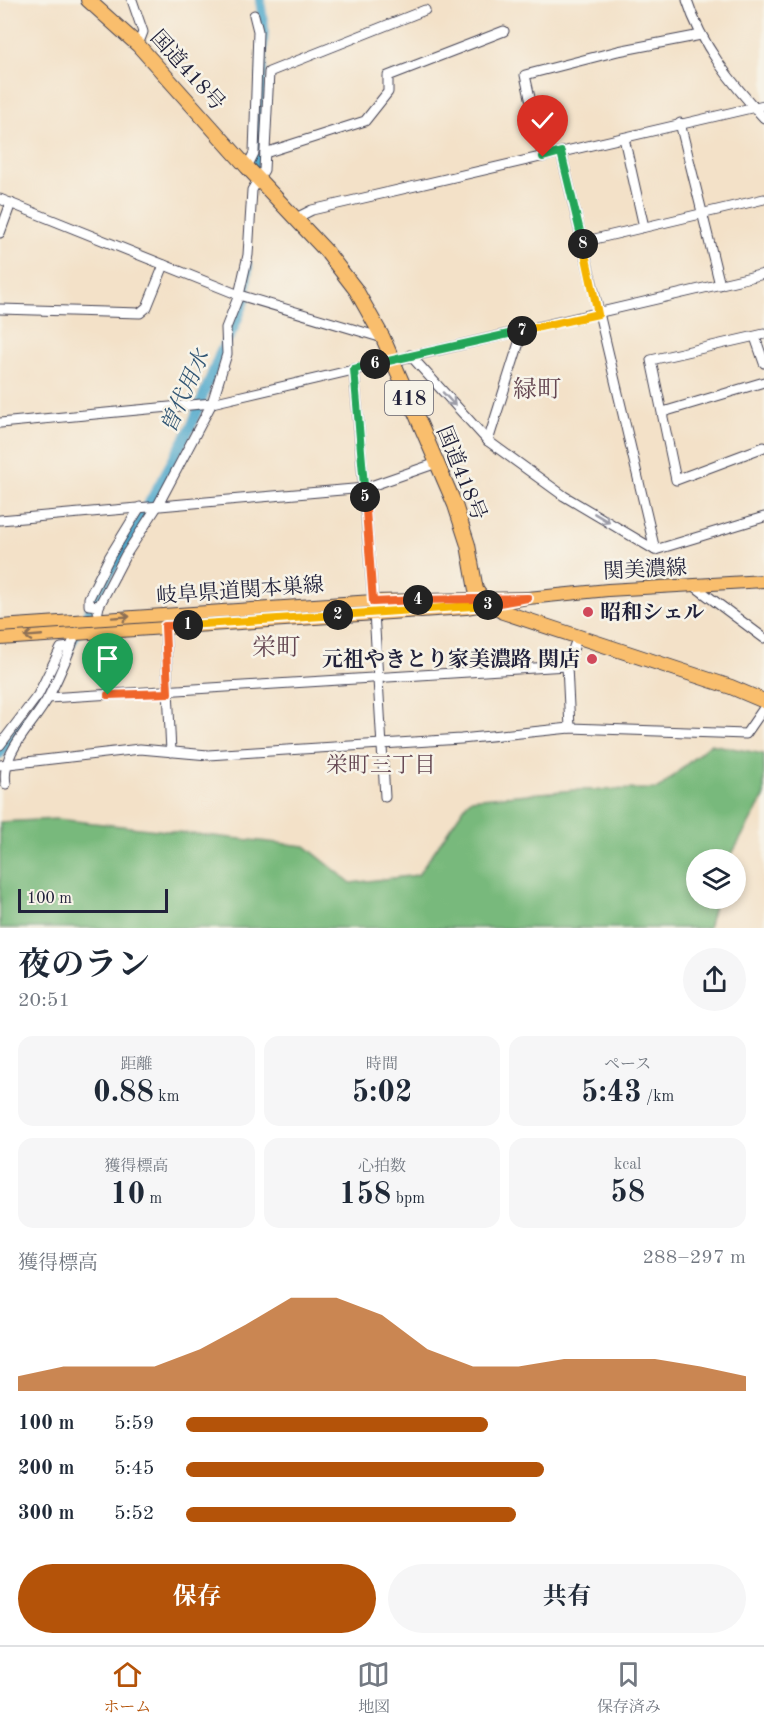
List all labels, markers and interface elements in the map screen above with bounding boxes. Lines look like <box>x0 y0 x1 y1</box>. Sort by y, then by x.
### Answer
street label: 国道418号 <box>146 26 229 115</box>
pin <box>517 95 568 157</box>
icon: check <box>526 104 559 137</box>
pin: 8 <box>568 229 598 259</box>
text: 8 <box>578 236 588 252</box>
pin: 7 <box>507 316 537 346</box>
text: 7 <box>517 323 527 339</box>
water label: 曽代用水 <box>156 345 215 436</box>
pin: 6 <box>360 349 390 379</box>
text: 6 <box>370 356 380 372</box>
district label: 緑町 <box>513 376 561 403</box>
road number: 418 <box>385 381 433 415</box>
one-way arrow <box>441 391 455 406</box>
street label: 国道418号 <box>432 423 491 524</box>
pin: 5 <box>350 482 380 512</box>
text: 5 <box>360 489 370 505</box>
one-way arrow <box>593 512 610 524</box>
street label: 関美濃線 <box>602 556 688 583</box>
street label: 岐阜県道関本巣線 <box>155 573 325 608</box>
pin: 4 <box>403 585 433 615</box>
pin: 3 <box>473 590 503 620</box>
text: 4 <box>413 592 423 608</box>
text: 3 <box>483 597 493 613</box>
pin: 2 <box>323 600 353 630</box>
place label: 昭和シェル <box>600 601 705 624</box>
marker: 昭和シェル <box>581 605 595 619</box>
text: 2 <box>333 607 343 623</box>
pin: 1 <box>173 610 203 640</box>
one-way arrow <box>111 611 131 622</box>
text: 1 <box>183 617 193 633</box>
one-way arrow <box>24 631 44 642</box>
pin <box>82 633 133 695</box>
district label: 栄町 <box>252 634 300 661</box>
icon: arrive <box>91 642 124 675</box>
place label: 元祖やきとり家美濃路 関店 <box>322 647 580 671</box>
marker: 元祖やきとり家美濃路 関店 <box>585 652 599 666</box>
district label: 栄町三丁目 <box>326 753 436 777</box>
map controls <box>686 849 746 909</box>
button: layers <box>686 849 746 909</box>
scale bar <box>18 886 168 914</box>
text: 100 m <box>27 891 72 907</box>
button: share <box>683 948 746 1011</box>
text: 夜のラン <box>18 950 150 983</box>
text: 20:51 <box>18 991 70 1011</box>
text: 距離 <box>120 1057 152 1073</box>
text: 時間 <box>366 1057 398 1073</box>
text: ペース <box>604 1057 651 1073</box>
text: 0.88 <box>93 1078 154 1108</box>
text: 5:02 <box>352 1078 412 1108</box>
text: 5:43 <box>581 1078 642 1108</box>
text: km <box>154 1089 179 1105</box>
text: /km <box>642 1089 674 1105</box>
text: kcal <box>614 1157 641 1173</box>
text: 獲得標高 <box>104 1159 168 1175</box>
text: 心拍数 <box>358 1159 406 1175</box>
text: 58 <box>610 1178 645 1208</box>
text: 10 <box>110 1180 145 1210</box>
text: 158 <box>339 1180 391 1210</box>
text: m <box>145 1191 162 1207</box>
text: bpm <box>391 1191 425 1207</box>
text: 288–297 m <box>643 1248 746 1268</box>
text: 獲得標高 <box>18 1254 98 1274</box>
text: 100 m <box>18 1414 74 1434</box>
text: 5:59 <box>114 1414 154 1434</box>
text: 200 m <box>18 1459 74 1479</box>
text: 5:45 <box>114 1459 154 1479</box>
text: 300 m <box>18 1504 74 1524</box>
text: 5:52 <box>114 1504 154 1524</box>
button: 保存 <box>18 1564 376 1633</box>
button: 共有 <box>388 1564 746 1633</box>
tab: ホーム <box>103 1658 151 1718</box>
tab: 地図 <box>357 1658 390 1718</box>
tab: 保存済み <box>597 1658 661 1718</box>

